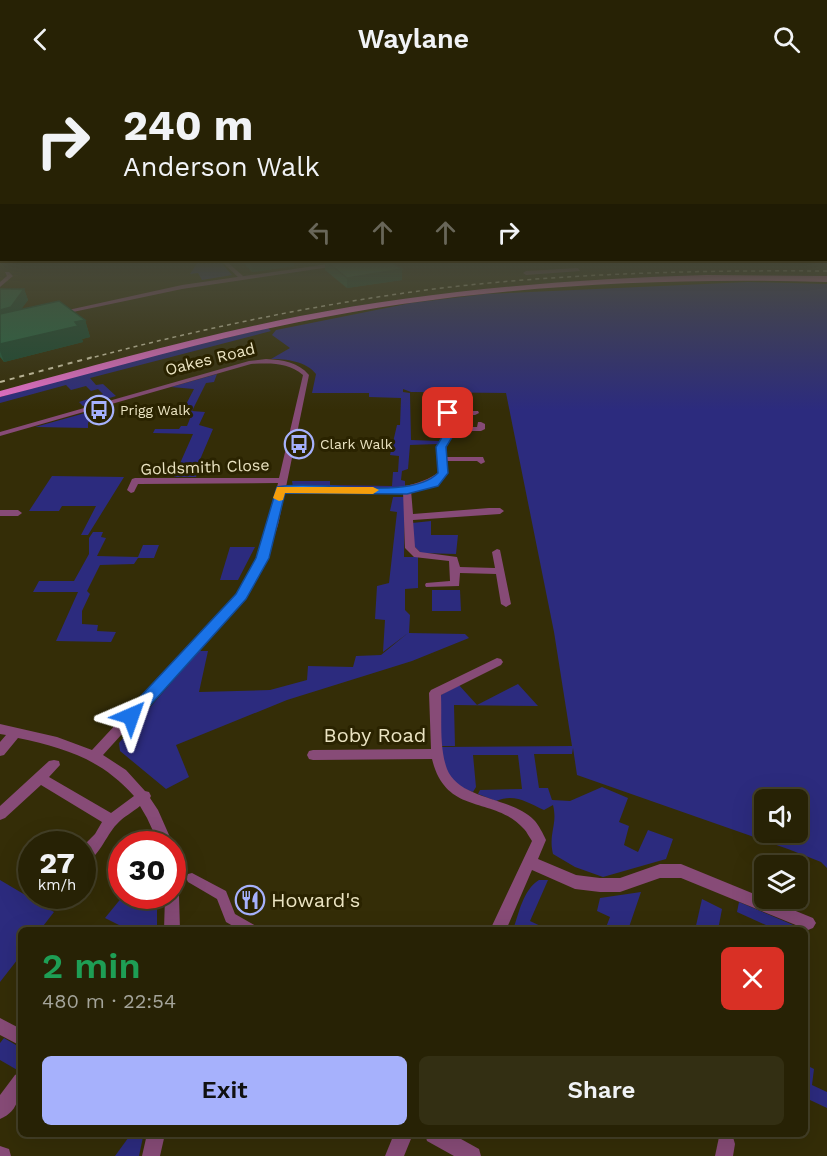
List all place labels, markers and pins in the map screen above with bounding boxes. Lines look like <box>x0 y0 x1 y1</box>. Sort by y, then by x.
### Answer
pin <box>422 387 473 438</box>
bus stop icon: Prigg Walk <box>83 394 115 426</box>
place label: Prigg Walk <box>120 402 190 418</box>
bus stop icon: Clark Walk <box>283 428 315 460</box>
place label: Clark Walk <box>320 436 393 452</box>
restaurant icon: Howard's <box>234 884 266 916</box>
place label: Howard's <box>271 888 360 912</box>

